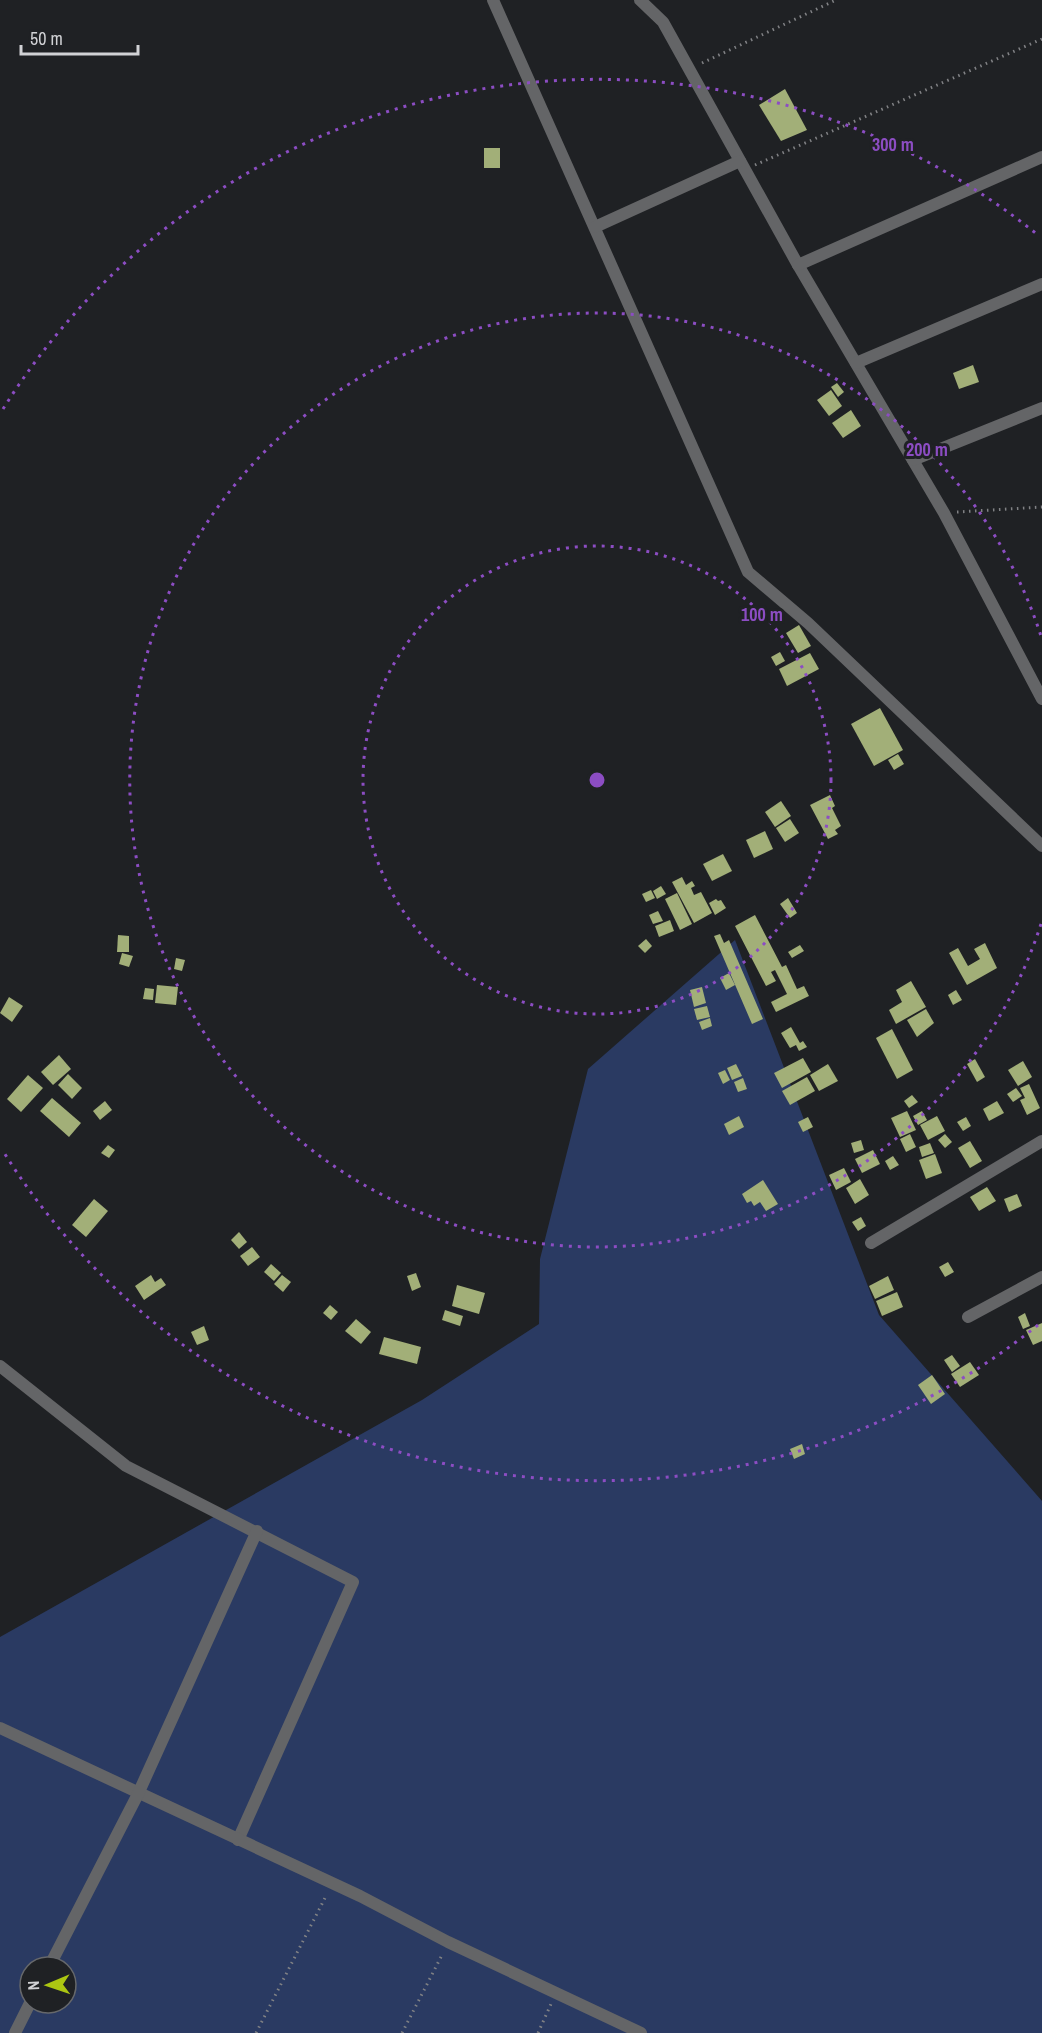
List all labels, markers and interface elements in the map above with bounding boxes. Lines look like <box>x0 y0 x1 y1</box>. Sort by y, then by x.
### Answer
scale bar <box>21 18 138 56</box>
text: 50 m <box>30 26 63 51</box>
text: 300 m <box>872 132 914 157</box>
text: 200 m <box>906 437 948 462</box>
text: 100 m <box>741 602 783 627</box>
centre of rings <box>587 770 607 790</box>
north arrow <box>18 1955 78 2015</box>
text: N <box>22 1980 44 1991</box>

